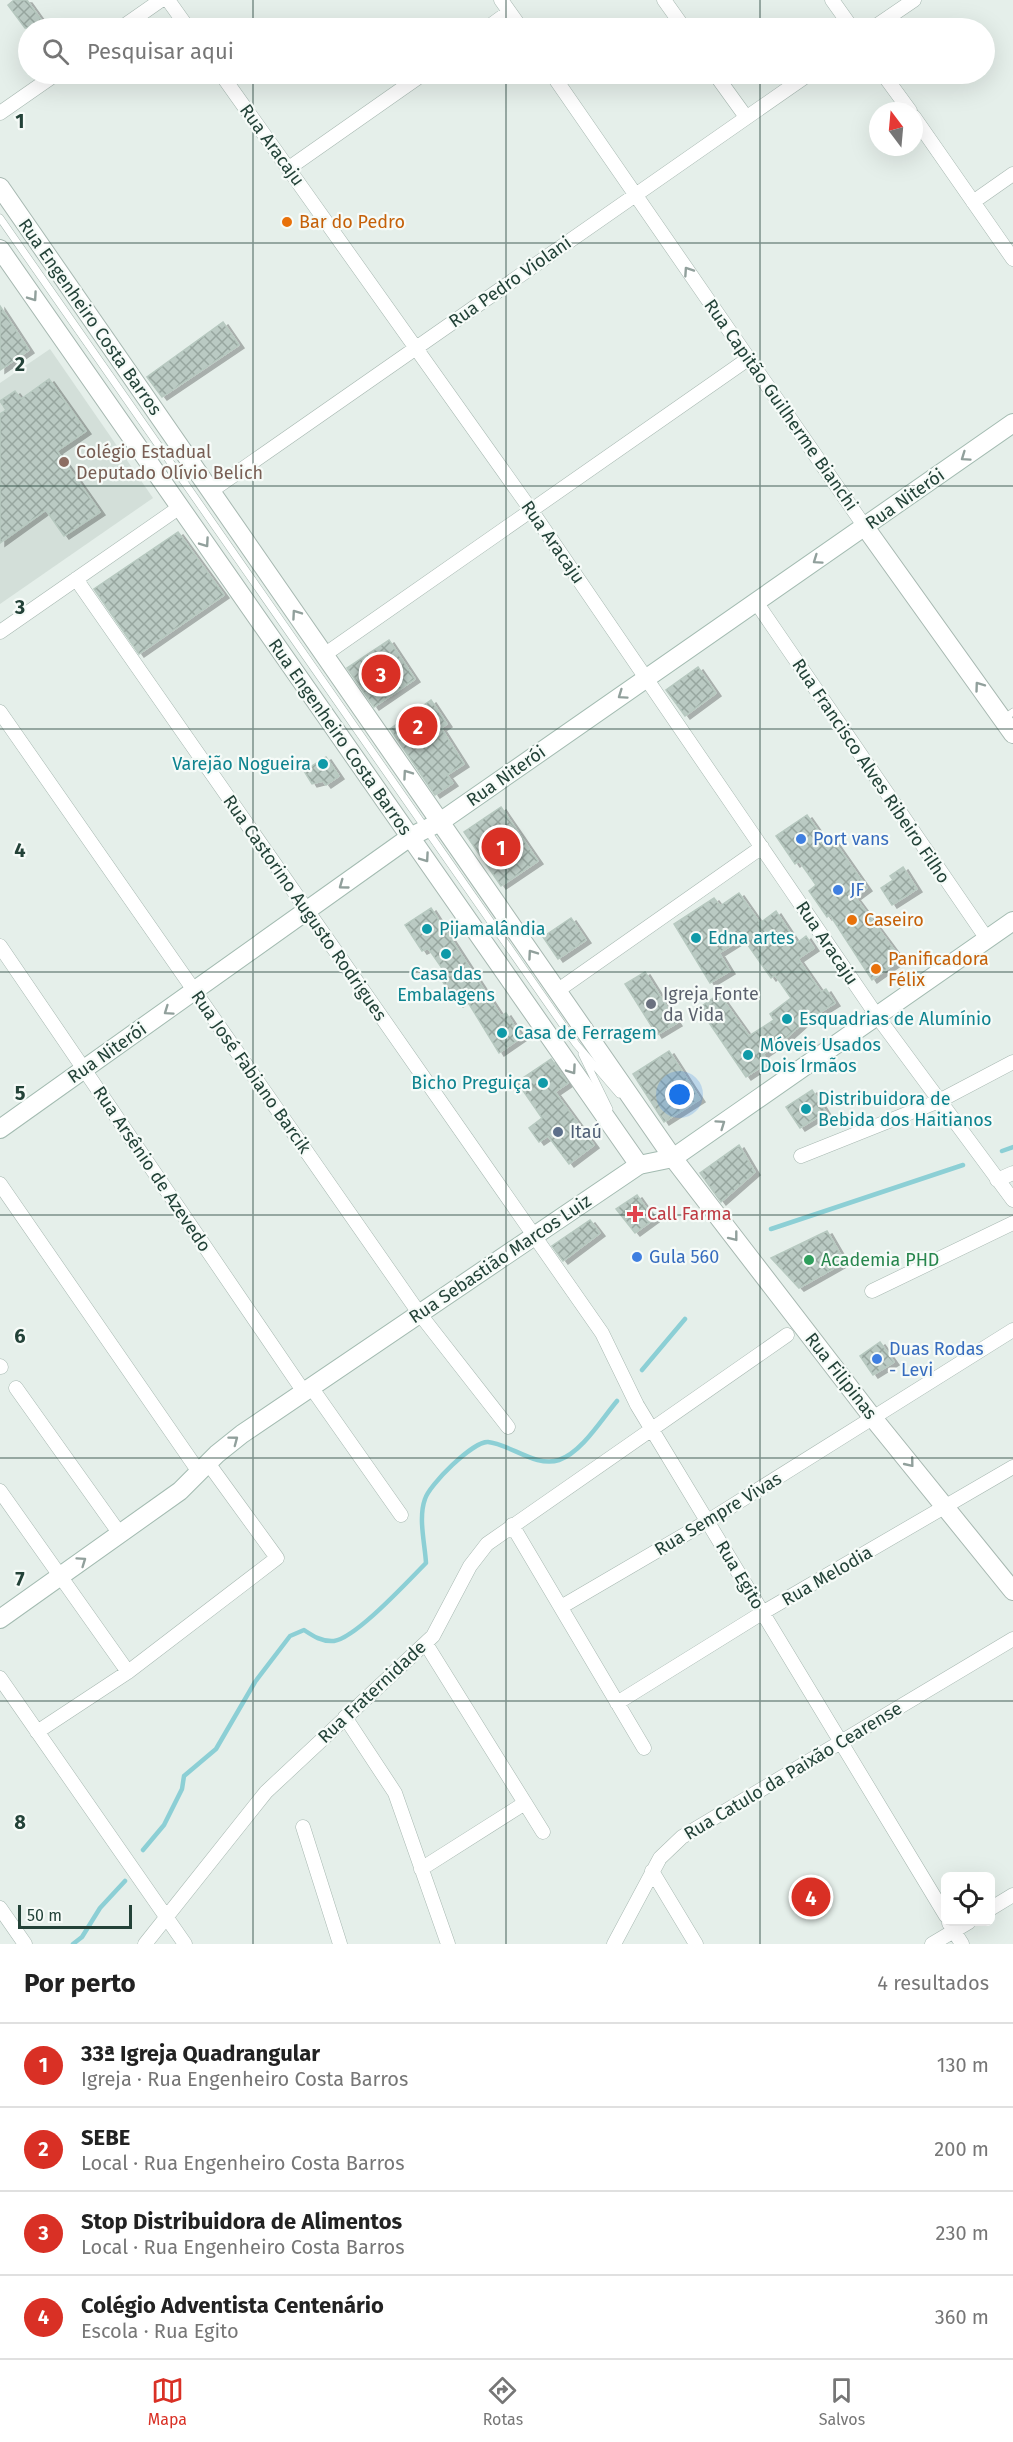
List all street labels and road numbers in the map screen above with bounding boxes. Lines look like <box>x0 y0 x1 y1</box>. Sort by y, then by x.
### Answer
street label: Rua Aracaju <box>235 100 309 190</box>
street label: Rua Engenheiro Costa Barros <box>14 214 166 420</box>
street label: Rua Pedro Violani <box>445 232 575 332</box>
street label: Rua Capitão Guilherme Bianchi <box>699 295 863 515</box>
street label: Rua Niterói <box>861 464 949 534</box>
street label: Rua Aracaju <box>516 496 590 588</box>
street label: Rua Engenheiro Costa Barros <box>264 634 416 840</box>
street label: Rua Francisco Alves Ribeiro Filho <box>787 654 955 888</box>
street label: Rua Niterói <box>462 741 550 811</box>
street label: Rua Castorino Augusto Rodrigues <box>218 791 392 1025</box>
street label: Rua Aracaju <box>791 897 863 989</box>
street label: Rua José Fabiano Barcik <box>186 986 316 1158</box>
street label: Rua Niterói <box>63 1018 151 1088</box>
street label: Rua Arsênio de Azevedo <box>88 1082 216 1256</box>
street label: Rua Sebastião Marcos Luiz <box>405 1190 595 1328</box>
street label: Rua Filipinas <box>800 1328 882 1424</box>
street label: Rua Sempre Vivas <box>650 1467 786 1561</box>
street label: Rua Egito <box>711 1537 769 1613</box>
street label: Rua Melodia <box>778 1541 876 1611</box>
street label: Rua Fraternidade <box>313 1636 431 1748</box>
street label: Rua Catulo da Paixão Cearense <box>680 1697 906 1845</box>

